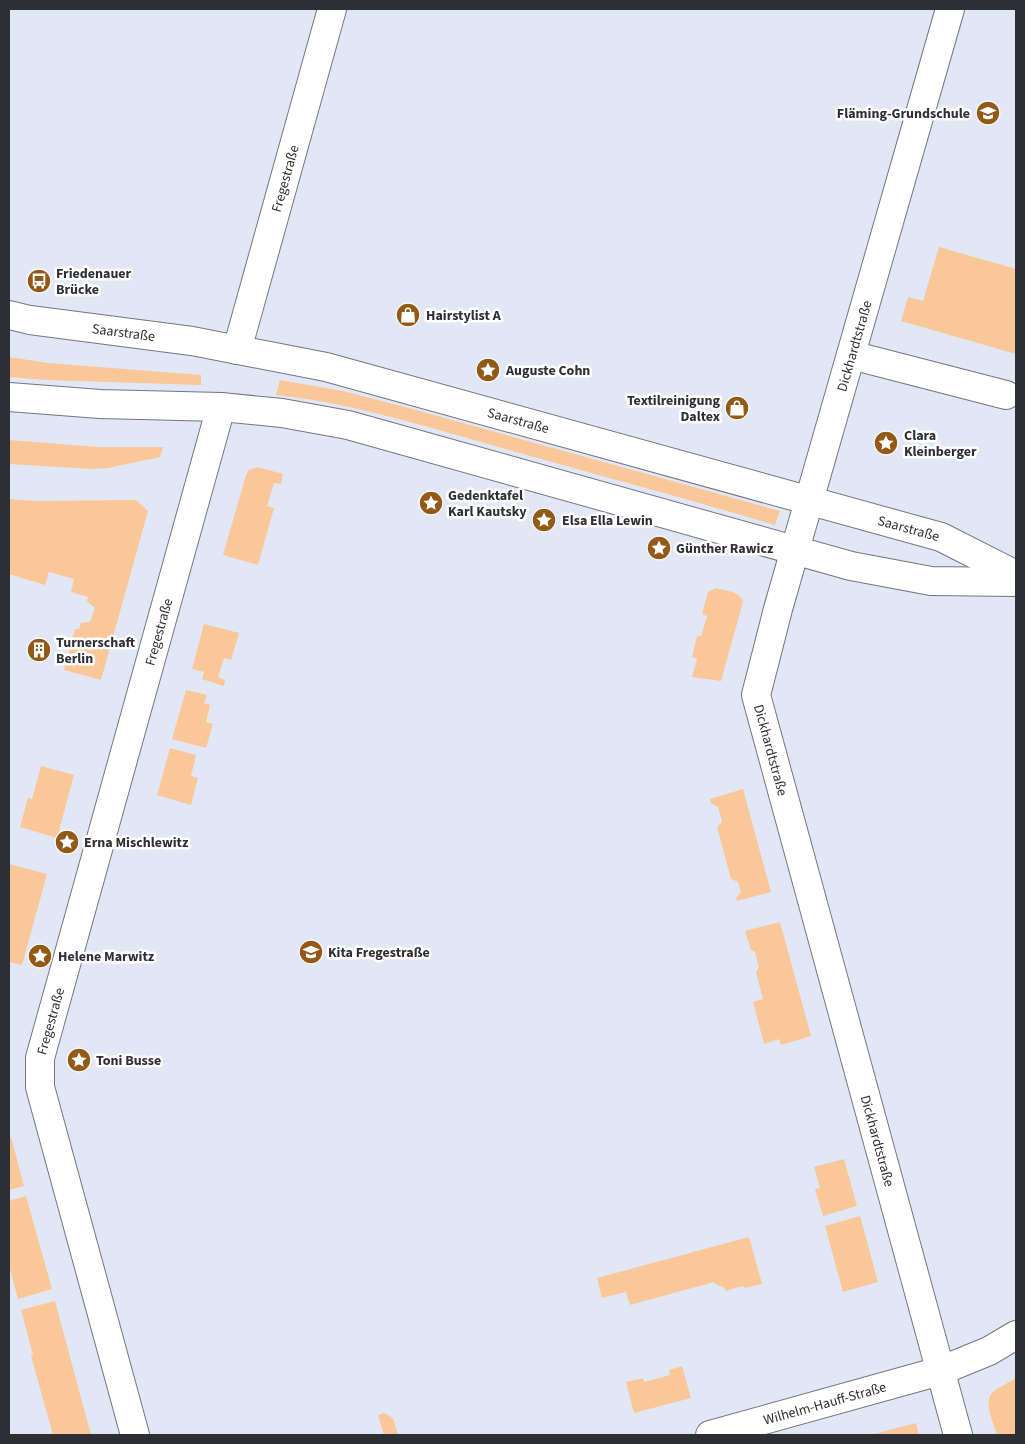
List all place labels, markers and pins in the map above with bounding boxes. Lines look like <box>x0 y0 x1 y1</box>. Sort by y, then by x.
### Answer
school or university icon: Fläming-Grundschule <box>975 100 1001 126</box>
place label: Fläming-Grundschule <box>837 104 970 124</box>
place label: Friedenauer Brücke <box>56 264 132 300</box>
bus stop icon: Friedenauer Brücke <box>26 268 52 294</box>
shop icon: Hairstylist A <box>395 302 421 328</box>
place label: Hairstylist A <box>426 306 502 326</box>
place icon: Auguste Cohn <box>475 357 501 383</box>
place label: Auguste Cohn <box>505 361 590 381</box>
place label: Textilreinigung Daltex <box>627 391 721 427</box>
shop icon: Textilreinigung Daltex <box>724 395 750 421</box>
place label: Clara Kleinberger <box>904 426 977 462</box>
place icon: Clara Kleinberger <box>873 430 899 456</box>
place label: Gedenktafel Karl Kautsky <box>448 486 527 522</box>
place icon: Gedenktafel Karl Kautsky <box>418 490 444 516</box>
place icon: Elsa Ella Lewin <box>531 507 557 533</box>
place label: Elsa Ella Lewin <box>562 511 653 531</box>
place icon: Günther Rawicz <box>646 535 672 561</box>
place label: Günther Rawicz <box>676 539 774 559</box>
place label: Turnerschaft Berlin <box>56 633 136 669</box>
building icon: Turnerschaft Berlin <box>26 637 52 663</box>
place icon: Erna Mischlewitz <box>54 829 80 855</box>
place label: Erna Mischlewitz <box>84 833 189 853</box>
school or university icon: Kita Fregestraße <box>298 939 324 965</box>
place icon: Helene Marwitz <box>27 943 53 969</box>
place label: Kita Fregestraße <box>328 943 430 963</box>
place label: Helene Marwitz <box>58 947 155 967</box>
place icon: Toni Busse <box>66 1047 92 1073</box>
place label: Toni Busse <box>96 1051 161 1071</box>

